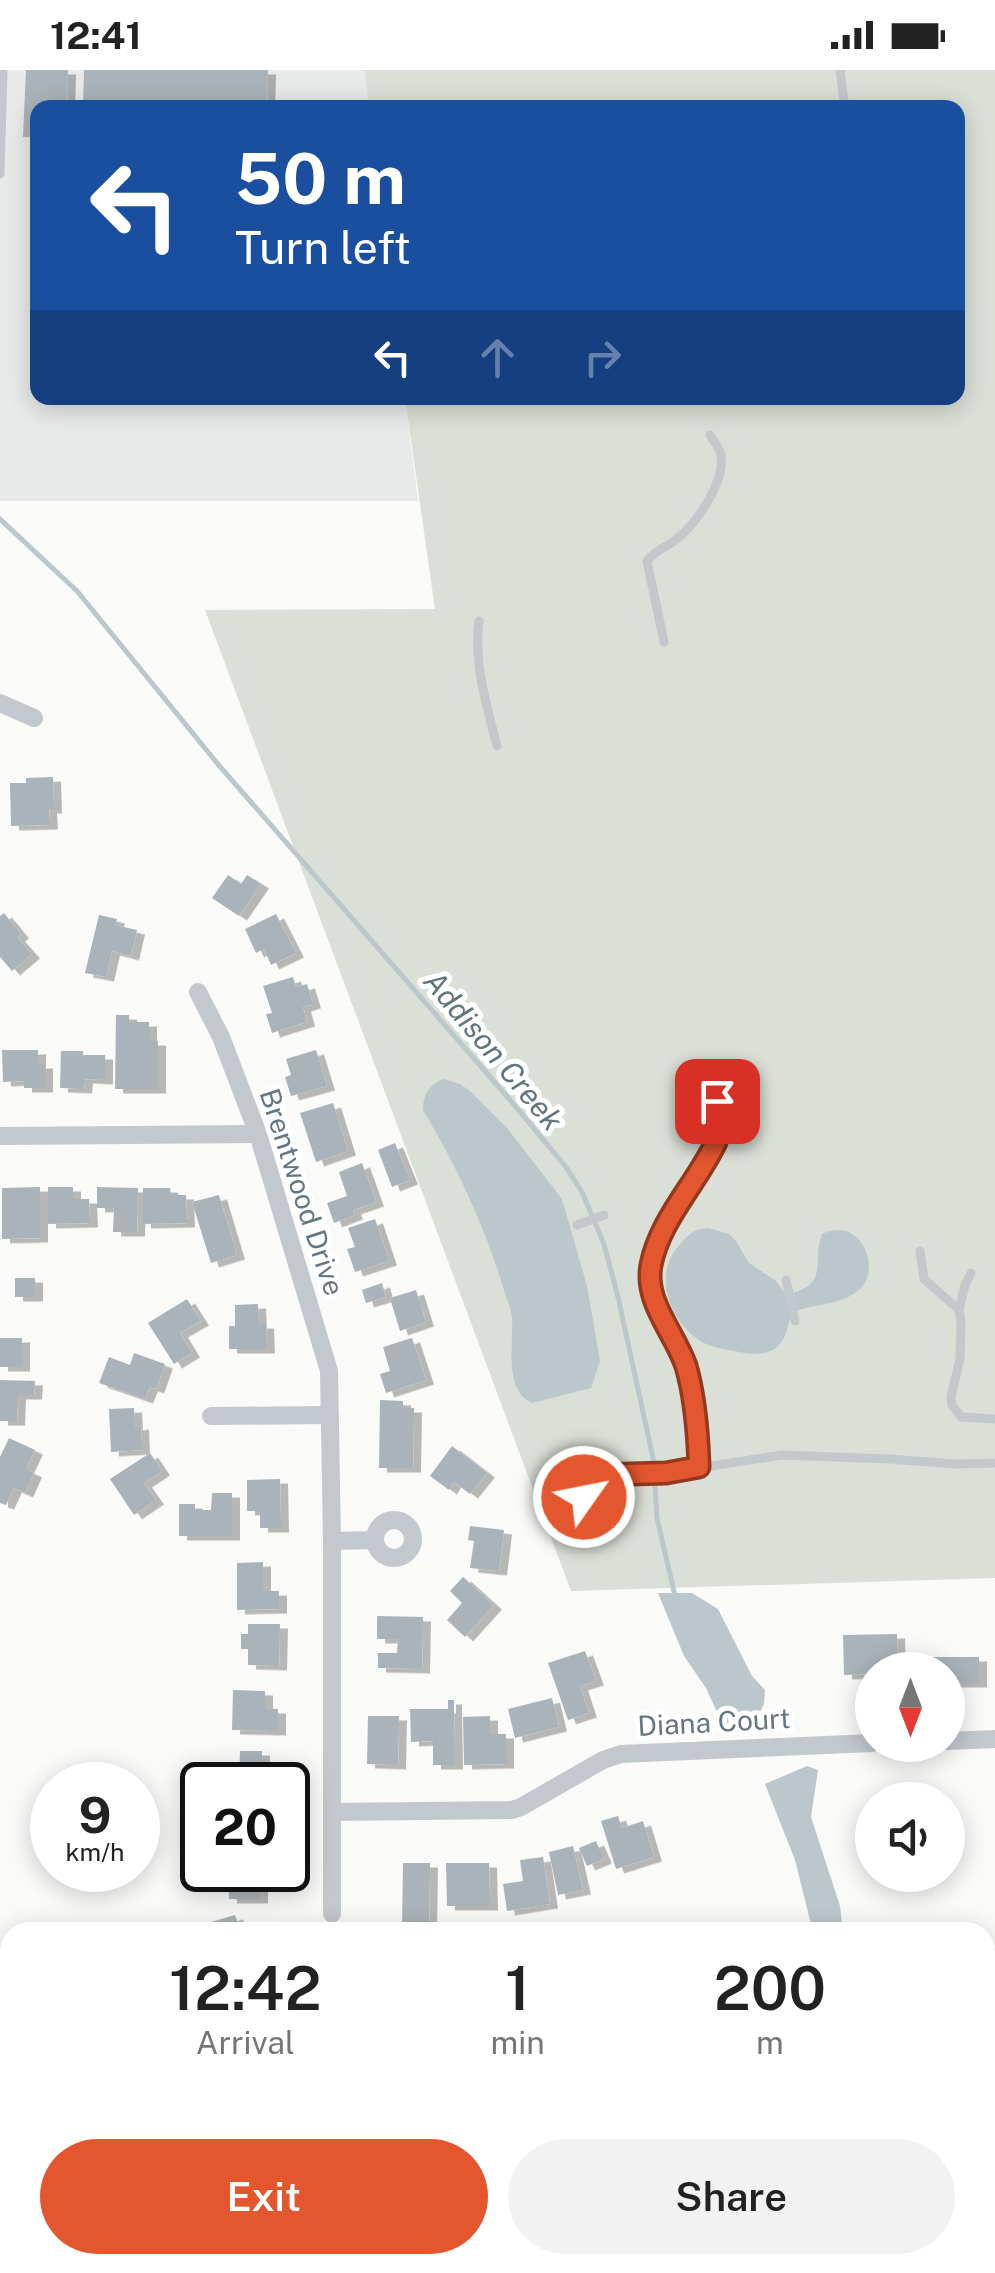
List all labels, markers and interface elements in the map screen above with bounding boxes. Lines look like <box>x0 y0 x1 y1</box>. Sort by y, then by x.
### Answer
text: 12:41 <box>50 13 142 58</box>
text: 50 m <box>235 137 406 220</box>
icon: left <box>70 140 200 270</box>
text: Turn left <box>235 221 411 274</box>
icon: left <box>365 330 420 385</box>
icon: ahead <box>470 330 525 385</box>
icon: right <box>575 330 630 385</box>
water label: Addison Creek <box>417 963 571 1138</box>
pin <box>675 1059 760 1144</box>
icon: arrive <box>690 1074 745 1129</box>
street label: Brentwood Drive <box>253 1084 351 1299</box>
position arrow <box>532 1445 636 1549</box>
north arrow <box>855 1652 965 1762</box>
map controls <box>855 1652 965 1892</box>
street label: Diana Court <box>637 1701 791 1742</box>
speed limit sign: 20 <box>180 1762 310 1892</box>
button: sound <box>855 1782 965 1892</box>
text: 9 <box>79 1785 111 1844</box>
text: km/h <box>66 1837 124 1867</box>
text: 12:42 <box>169 1953 321 2024</box>
text: 1 <box>505 1953 530 2024</box>
text: 200 <box>714 1953 826 2024</box>
text: Arrival <box>196 2024 295 2061</box>
text: min <box>490 2024 545 2061</box>
text: m <box>756 2024 784 2061</box>
button: Exit <box>40 2139 488 2254</box>
button: Share <box>508 2139 955 2254</box>

